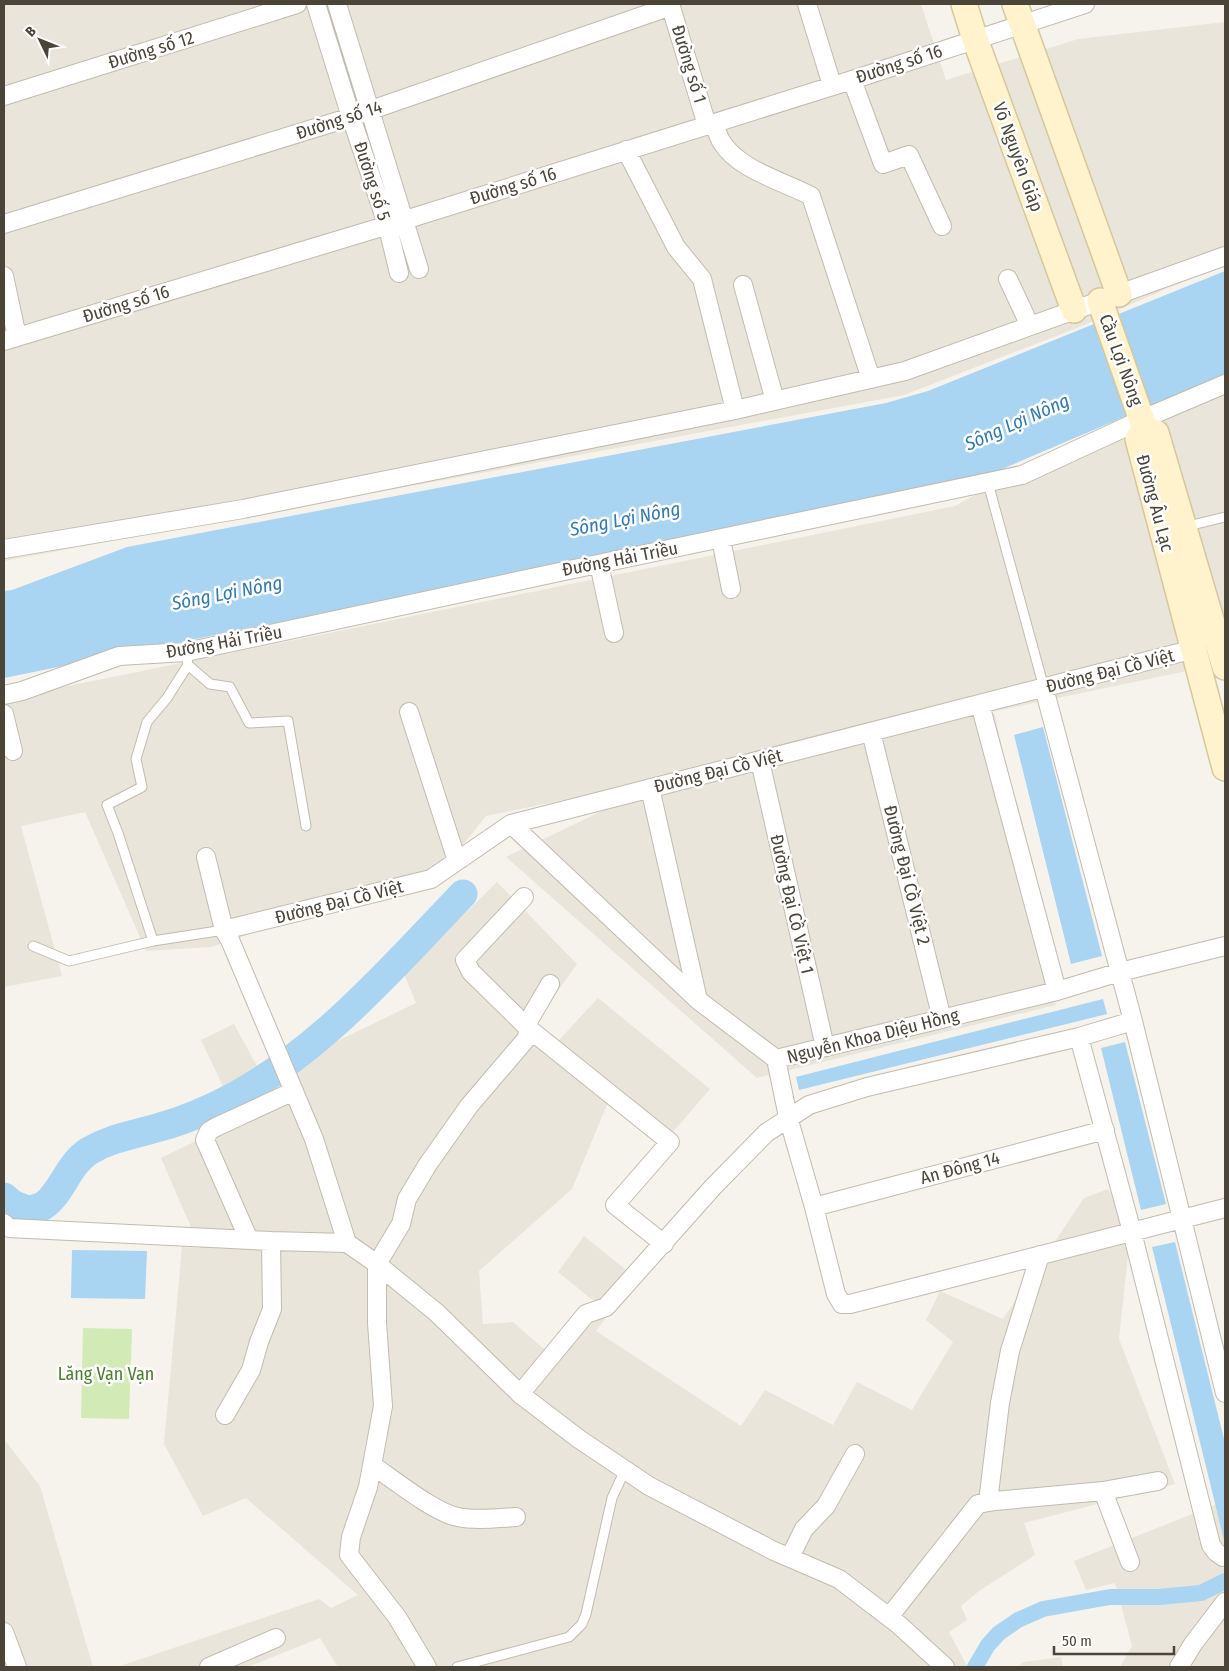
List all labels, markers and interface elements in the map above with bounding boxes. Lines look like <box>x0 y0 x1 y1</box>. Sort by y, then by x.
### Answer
north arrow <box>15 15 65 65</box>
street label: Đường số 1 <box>667 22 711 106</box>
text: B <box>22 23 40 40</box>
street label: Đường số 12 <box>105 27 197 73</box>
street label: Đường số 16 <box>853 40 945 88</box>
street label: Đường số 14 <box>293 96 385 144</box>
street label: Võ Nguyên Giáp <box>988 99 1048 215</box>
street label: Đường số 5 <box>349 139 395 223</box>
street label: Đường số 16 <box>467 162 559 210</box>
street label: Đường số 16 <box>80 280 172 328</box>
street label: Cầu Lợi Nông <box>1094 311 1148 409</box>
water label: Sông Lợi Nông <box>960 389 1073 456</box>
street label: Đường Âu Lạc <box>1131 452 1179 554</box>
water label: Sông Lợi Nông <box>567 497 682 541</box>
street label: Đường Hải Triều <box>560 537 680 581</box>
water label: Sông Lợi Nông <box>169 571 284 615</box>
street label: Đường Hải Triều <box>164 621 284 663</box>
street label: Đường Đại Cồ Việt <box>1044 644 1176 698</box>
street label: Đường Đại Cồ Việt <box>652 744 784 798</box>
street label: Đường Đại Cồ Việt 2 <box>879 803 935 947</box>
street label: Đường Đại Cồ Việt 1 <box>765 832 819 976</box>
street label: Đường Đại Cồ Việt <box>273 875 405 929</box>
street label: Nguyễn Khoa Diệu Hồng <box>785 1004 962 1068</box>
street label: An Đông 14 <box>918 1147 1002 1189</box>
park label: Lăng Vạn Vạn <box>58 1363 154 1385</box>
scale bar <box>1054 1624 1174 1656</box>
text: 50 m <box>1062 1632 1092 1650</box>

